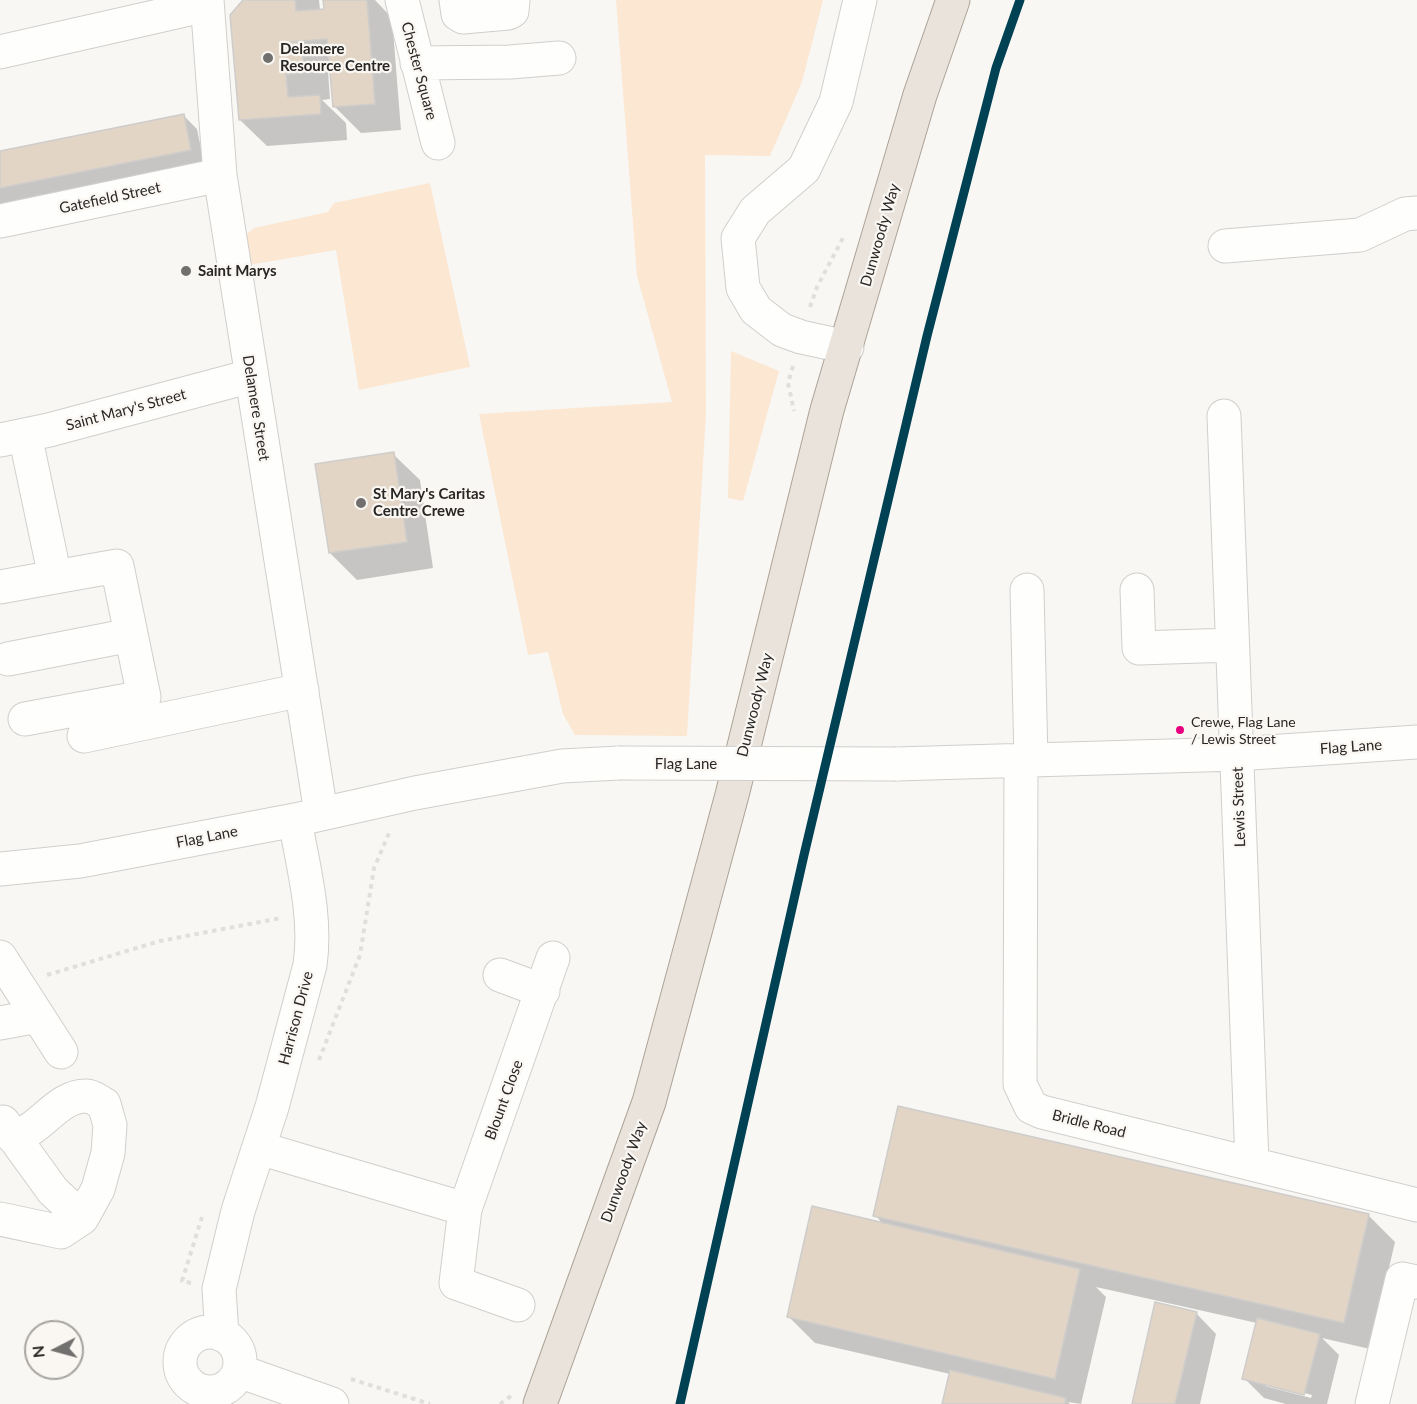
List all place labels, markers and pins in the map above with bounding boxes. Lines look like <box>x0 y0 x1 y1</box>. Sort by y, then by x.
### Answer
place label: Delamere Resource Centre <box>280 40 390 75</box>
marker: Delamere Resource Centre <box>261 51 275 65</box>
place label: Saint Marys <box>198 262 277 280</box>
marker: Saint Marys <box>179 264 193 278</box>
place label: St Mary's Caritas Centre Crewe <box>373 485 485 520</box>
marker: St Mary's Caritas Centre Crewe <box>354 496 368 510</box>
place label: Crewe, Flag Lane / Lewis Street <box>1191 714 1296 746</box>
marker: Crewe, Flag Lane / Lewis Street <box>1174 724 1186 736</box>

